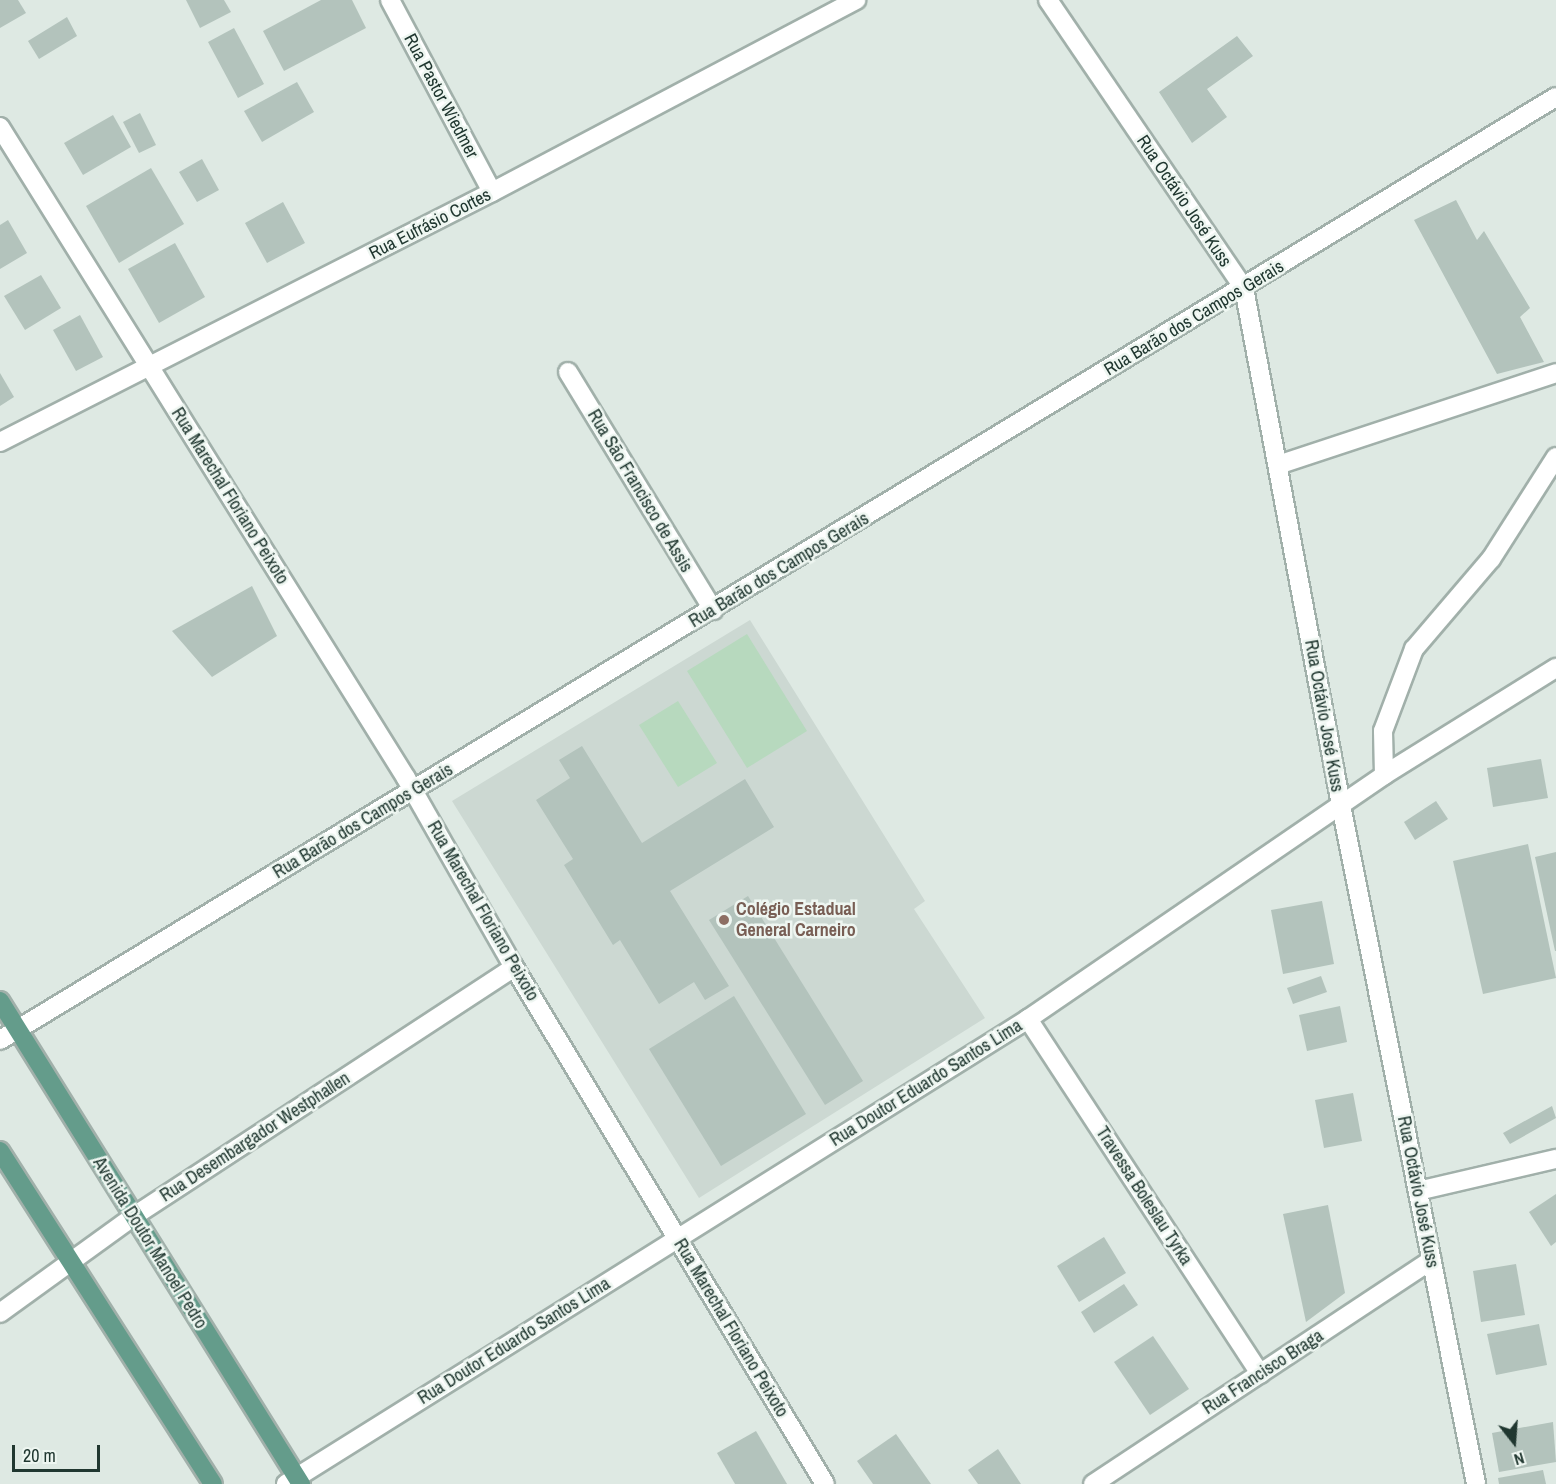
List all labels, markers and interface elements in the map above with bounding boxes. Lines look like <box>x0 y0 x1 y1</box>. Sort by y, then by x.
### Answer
street label: Rua Pastor Wiedmer <box>399 30 483 162</box>
street label: Rua Octávio José Kuss <box>1132 131 1236 271</box>
street label: Rua Eufrásio Cortes <box>366 184 494 264</box>
street label: Rua Barão dos Campos Gerais <box>1100 256 1288 380</box>
street label: Rua Marechal Floriano Peixoto <box>167 404 293 588</box>
street label: Rua São Francisco de Assis <box>583 405 697 577</box>
street label: Rua Barão dos Campos Gerais <box>685 508 873 632</box>
street label: Rua Octávio José Kuss <box>1300 638 1348 794</box>
street label: Rua Barão dos Campos Gerais <box>269 759 457 883</box>
street label: Rua Marechal Floriano Peixoto <box>423 817 543 1005</box>
place label: Colégio Estadual General Carneiro <box>736 899 856 942</box>
marker: Colégio Estadual General Carneiro <box>717 913 731 927</box>
street label: Rua Doutor Eduardo Santos Lima <box>826 1015 1026 1151</box>
street label: Rua Desembargador Westphallen <box>156 1067 354 1207</box>
street label: Rua Octávio José Kuss <box>1393 1114 1443 1270</box>
street label: Travessa Boleslau Tyrka <box>1091 1123 1197 1269</box>
street label: Avenida Doutor Manoel Pedro <box>88 1153 212 1333</box>
street label: Rua Marechal Floriano Peixoto <box>669 1235 793 1421</box>
street label: Rua Doutor Eduardo Santos Lima <box>414 1273 614 1409</box>
street label: Rua Francisco Braga <box>1199 1325 1327 1419</box>
north arrow <box>1484 1412 1544 1472</box>
scale bar <box>15 1433 104 1471</box>
text: 20 m <box>23 1443 56 1468</box>
text: N <box>1512 1447 1527 1471</box>

